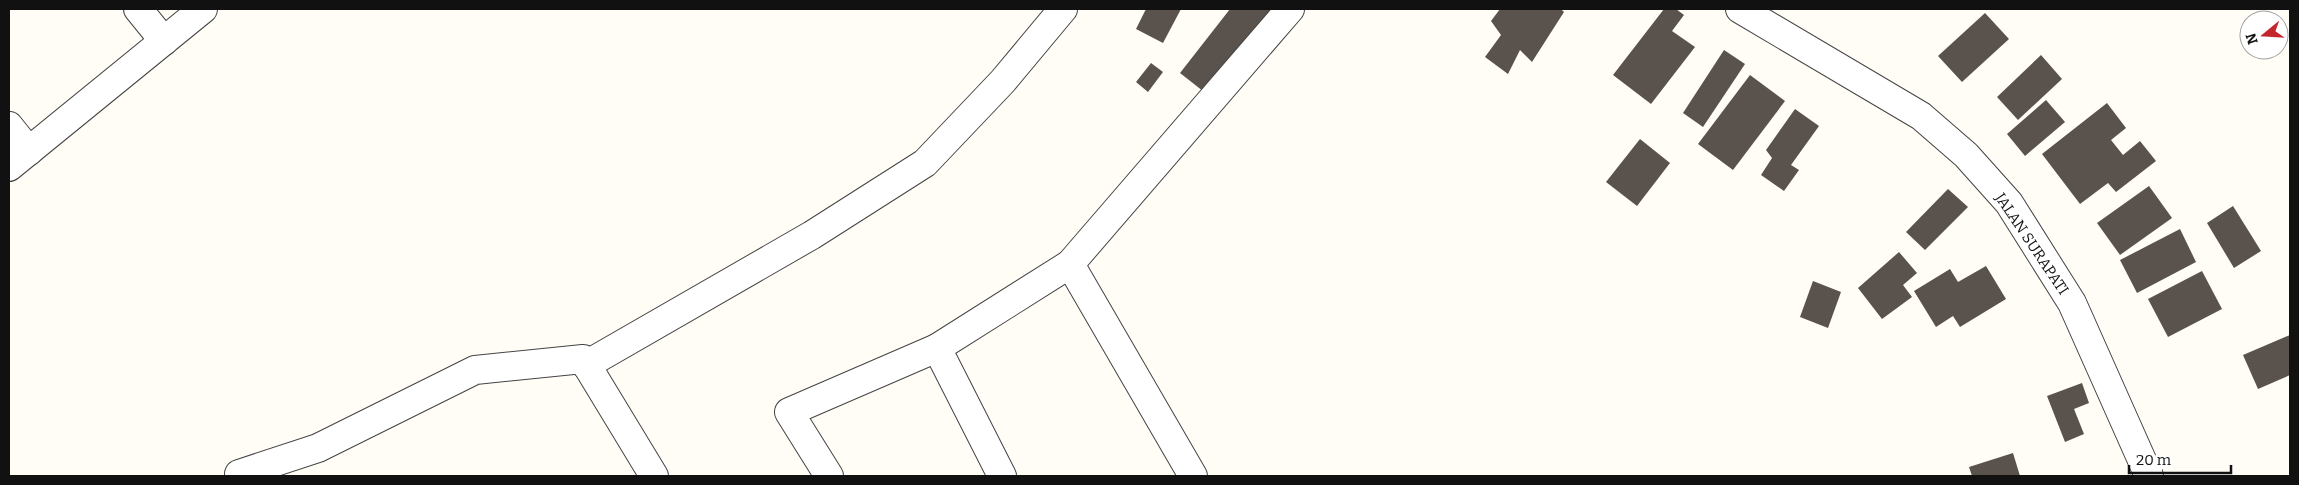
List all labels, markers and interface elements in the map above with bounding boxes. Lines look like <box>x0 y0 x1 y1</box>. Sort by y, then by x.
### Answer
north arrow <box>2239 10 2289 60</box>
text: N <box>2242 31 2262 47</box>
street label: JALAN SURAPATI <box>1991 189 2073 298</box>
scale bar <box>2129 442 2232 474</box>
text: 20 m <box>2136 451 2172 469</box>

